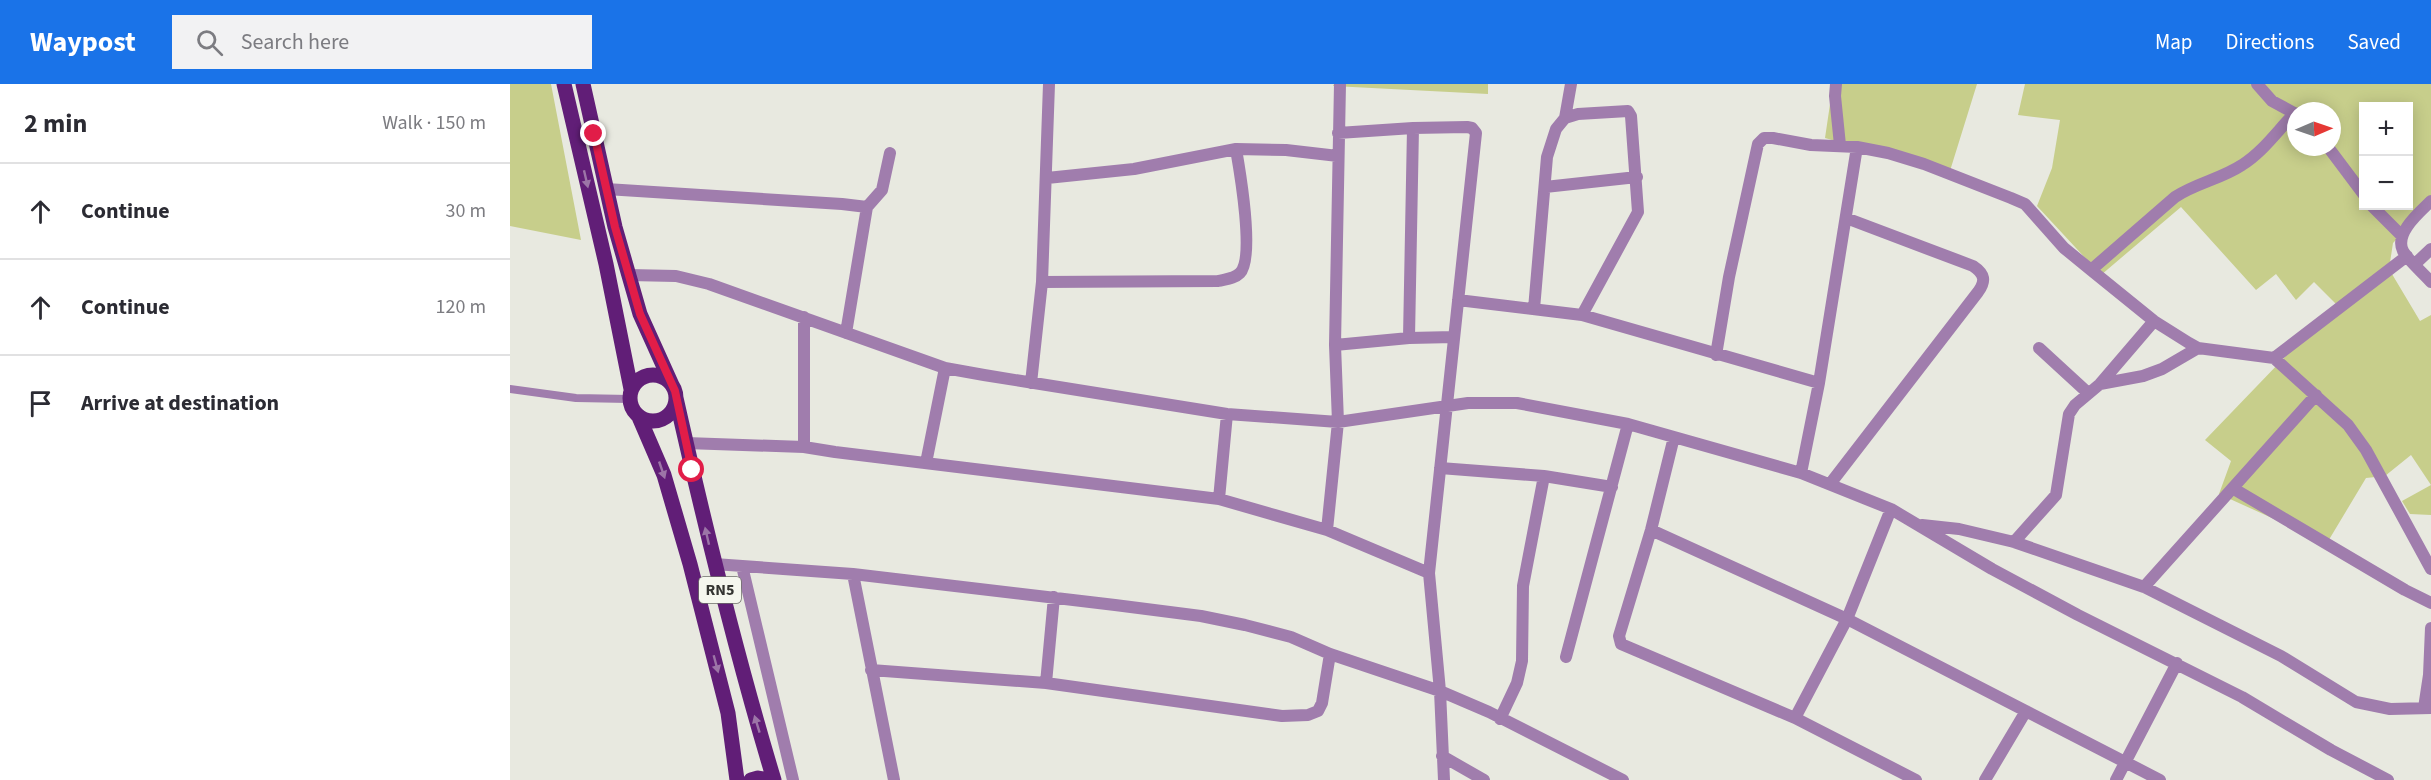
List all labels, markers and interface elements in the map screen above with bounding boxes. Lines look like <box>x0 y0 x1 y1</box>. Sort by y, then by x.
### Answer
search box <box>172 15 592 69</box>
text: Waypost <box>30 22 136 62</box>
icon: search <box>193 26 226 59</box>
text: Search here <box>241 26 349 58</box>
text: Map <box>2155 27 2193 57</box>
text: Directions <box>2226 27 2314 57</box>
text: Saved <box>2347 27 2401 57</box>
north arrow <box>2287 102 2341 156</box>
map controls <box>2359 102 2413 210</box>
button: + <box>2359 102 2413 156</box>
text: 2 min <box>24 105 87 142</box>
text: Walk · 150 m <box>382 109 486 137</box>
route end <box>580 120 606 146</box>
button: − <box>2359 156 2413 210</box>
one-way arrow <box>581 169 591 188</box>
icon: ahead <box>24 195 57 228</box>
text: Continue <box>81 195 170 227</box>
text: 30 m <box>446 197 486 225</box>
icon: ahead <box>24 291 57 324</box>
text: Continue <box>81 291 170 323</box>
text: 120 m <box>436 293 486 321</box>
icon: arrive <box>24 387 57 420</box>
text: Arrive at destination <box>81 387 279 419</box>
route start <box>678 456 704 482</box>
one-way arrow <box>658 461 668 479</box>
one-way arrow <box>701 526 711 545</box>
road number: RN5 <box>699 577 741 603</box>
one-way arrow <box>712 655 721 673</box>
one-way arrow <box>752 715 761 733</box>

